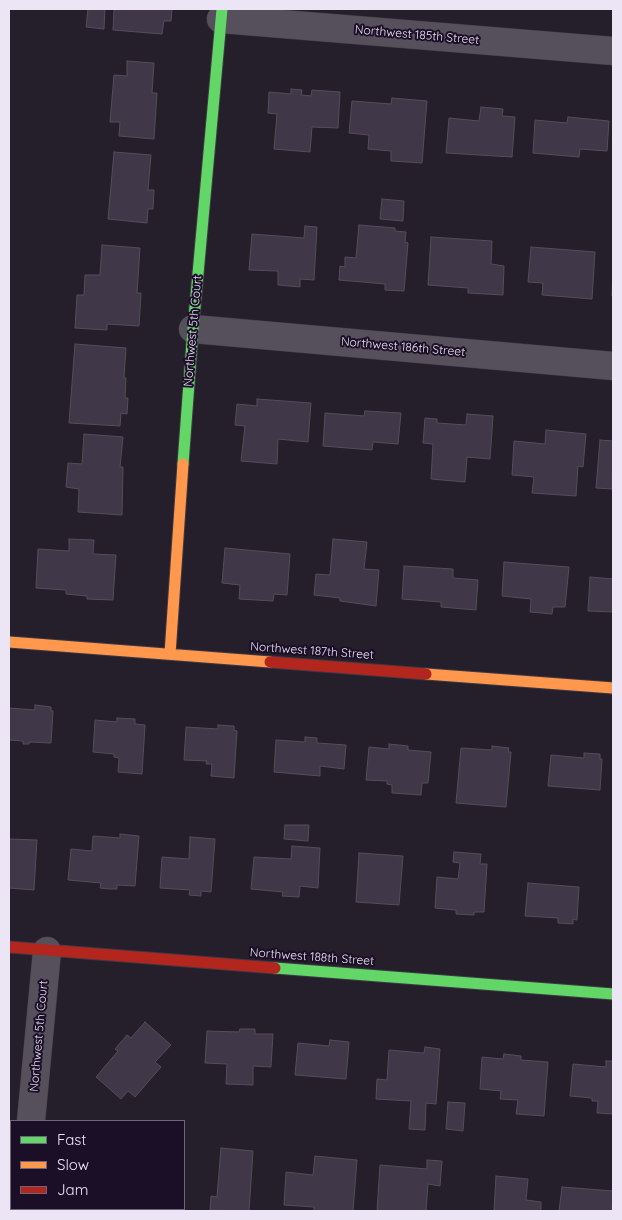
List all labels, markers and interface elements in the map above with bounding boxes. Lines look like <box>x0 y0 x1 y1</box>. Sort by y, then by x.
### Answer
street label: Northwest 185th Street <box>354 22 480 48</box>
street label: Northwest 5th Court <box>181 275 205 387</box>
street label: Northwest 186th Street <box>340 334 466 360</box>
street label: Northwest 187th Street <box>250 639 374 663</box>
street label: Northwest 188th Street <box>249 945 375 969</box>
street label: Northwest 5th Court <box>27 980 51 1092</box>
legend <box>10 1120 185 1210</box>
text: Fast <box>57 1130 86 1149</box>
text: Slow <box>57 1155 89 1174</box>
text: Jam <box>57 1180 88 1199</box>

